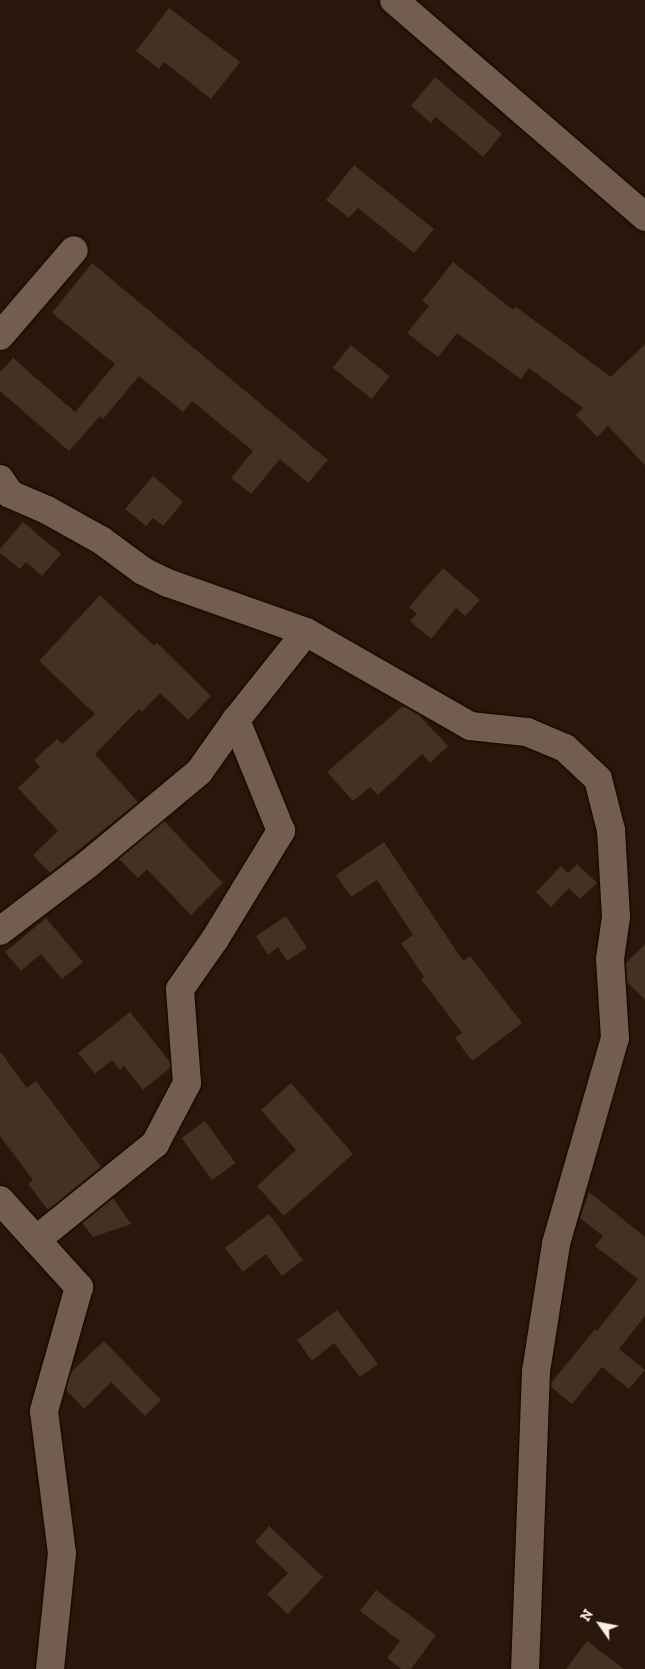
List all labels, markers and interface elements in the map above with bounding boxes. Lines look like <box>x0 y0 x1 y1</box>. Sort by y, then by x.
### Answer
north arrow <box>575 1599 625 1649</box>
text: N <box>577 1606 597 1625</box>

